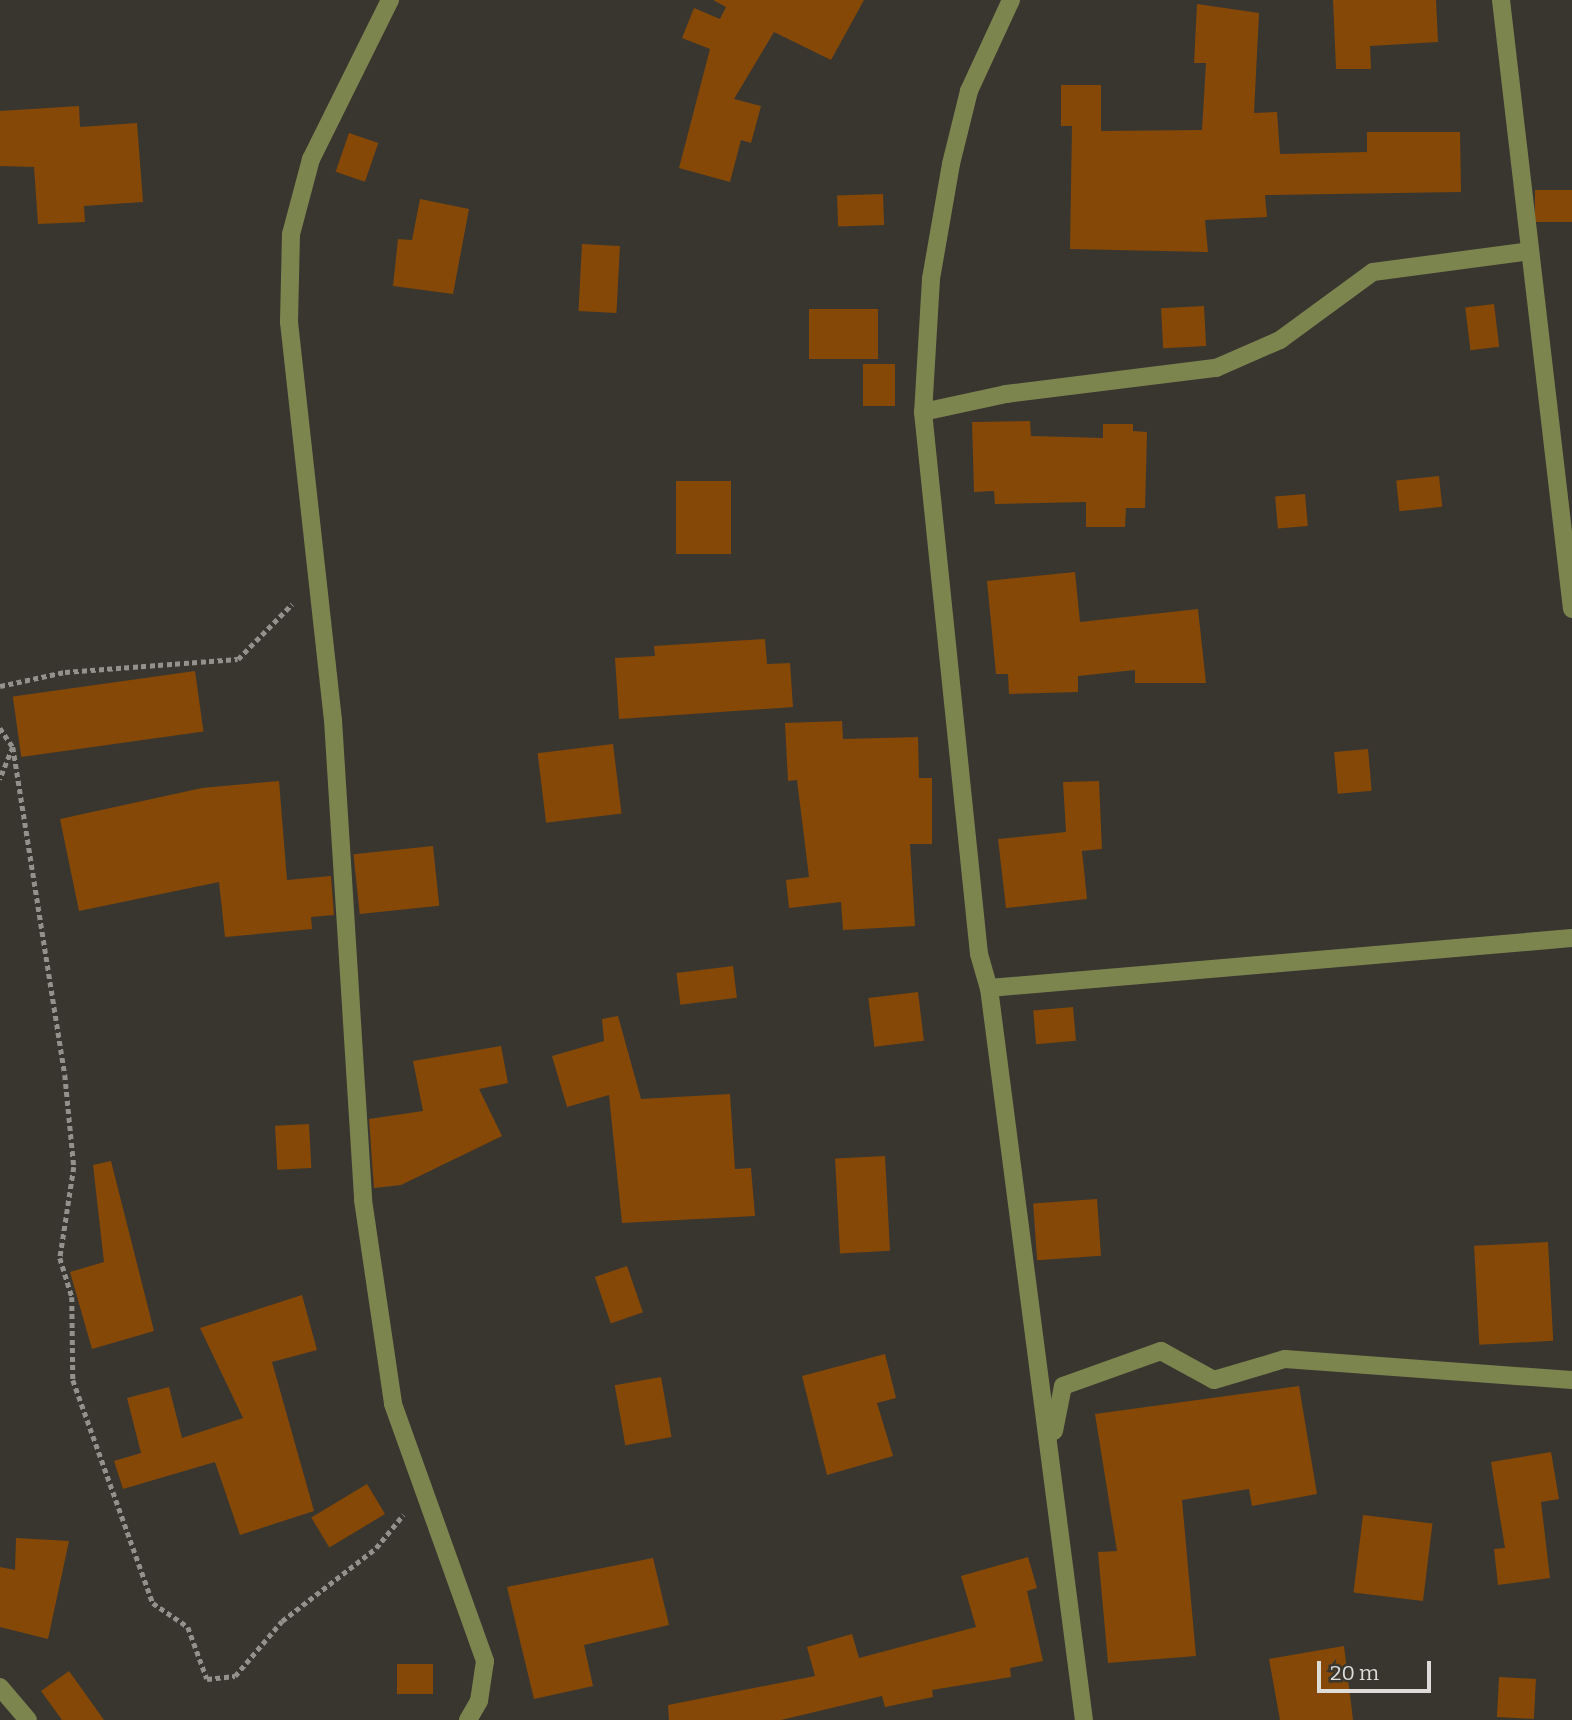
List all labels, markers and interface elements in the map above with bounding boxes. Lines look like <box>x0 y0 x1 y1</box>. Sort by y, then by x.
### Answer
scale bar <box>1320 1646 1434 1690</box>
text: 20 m <box>1330 1660 1379 1686</box>

